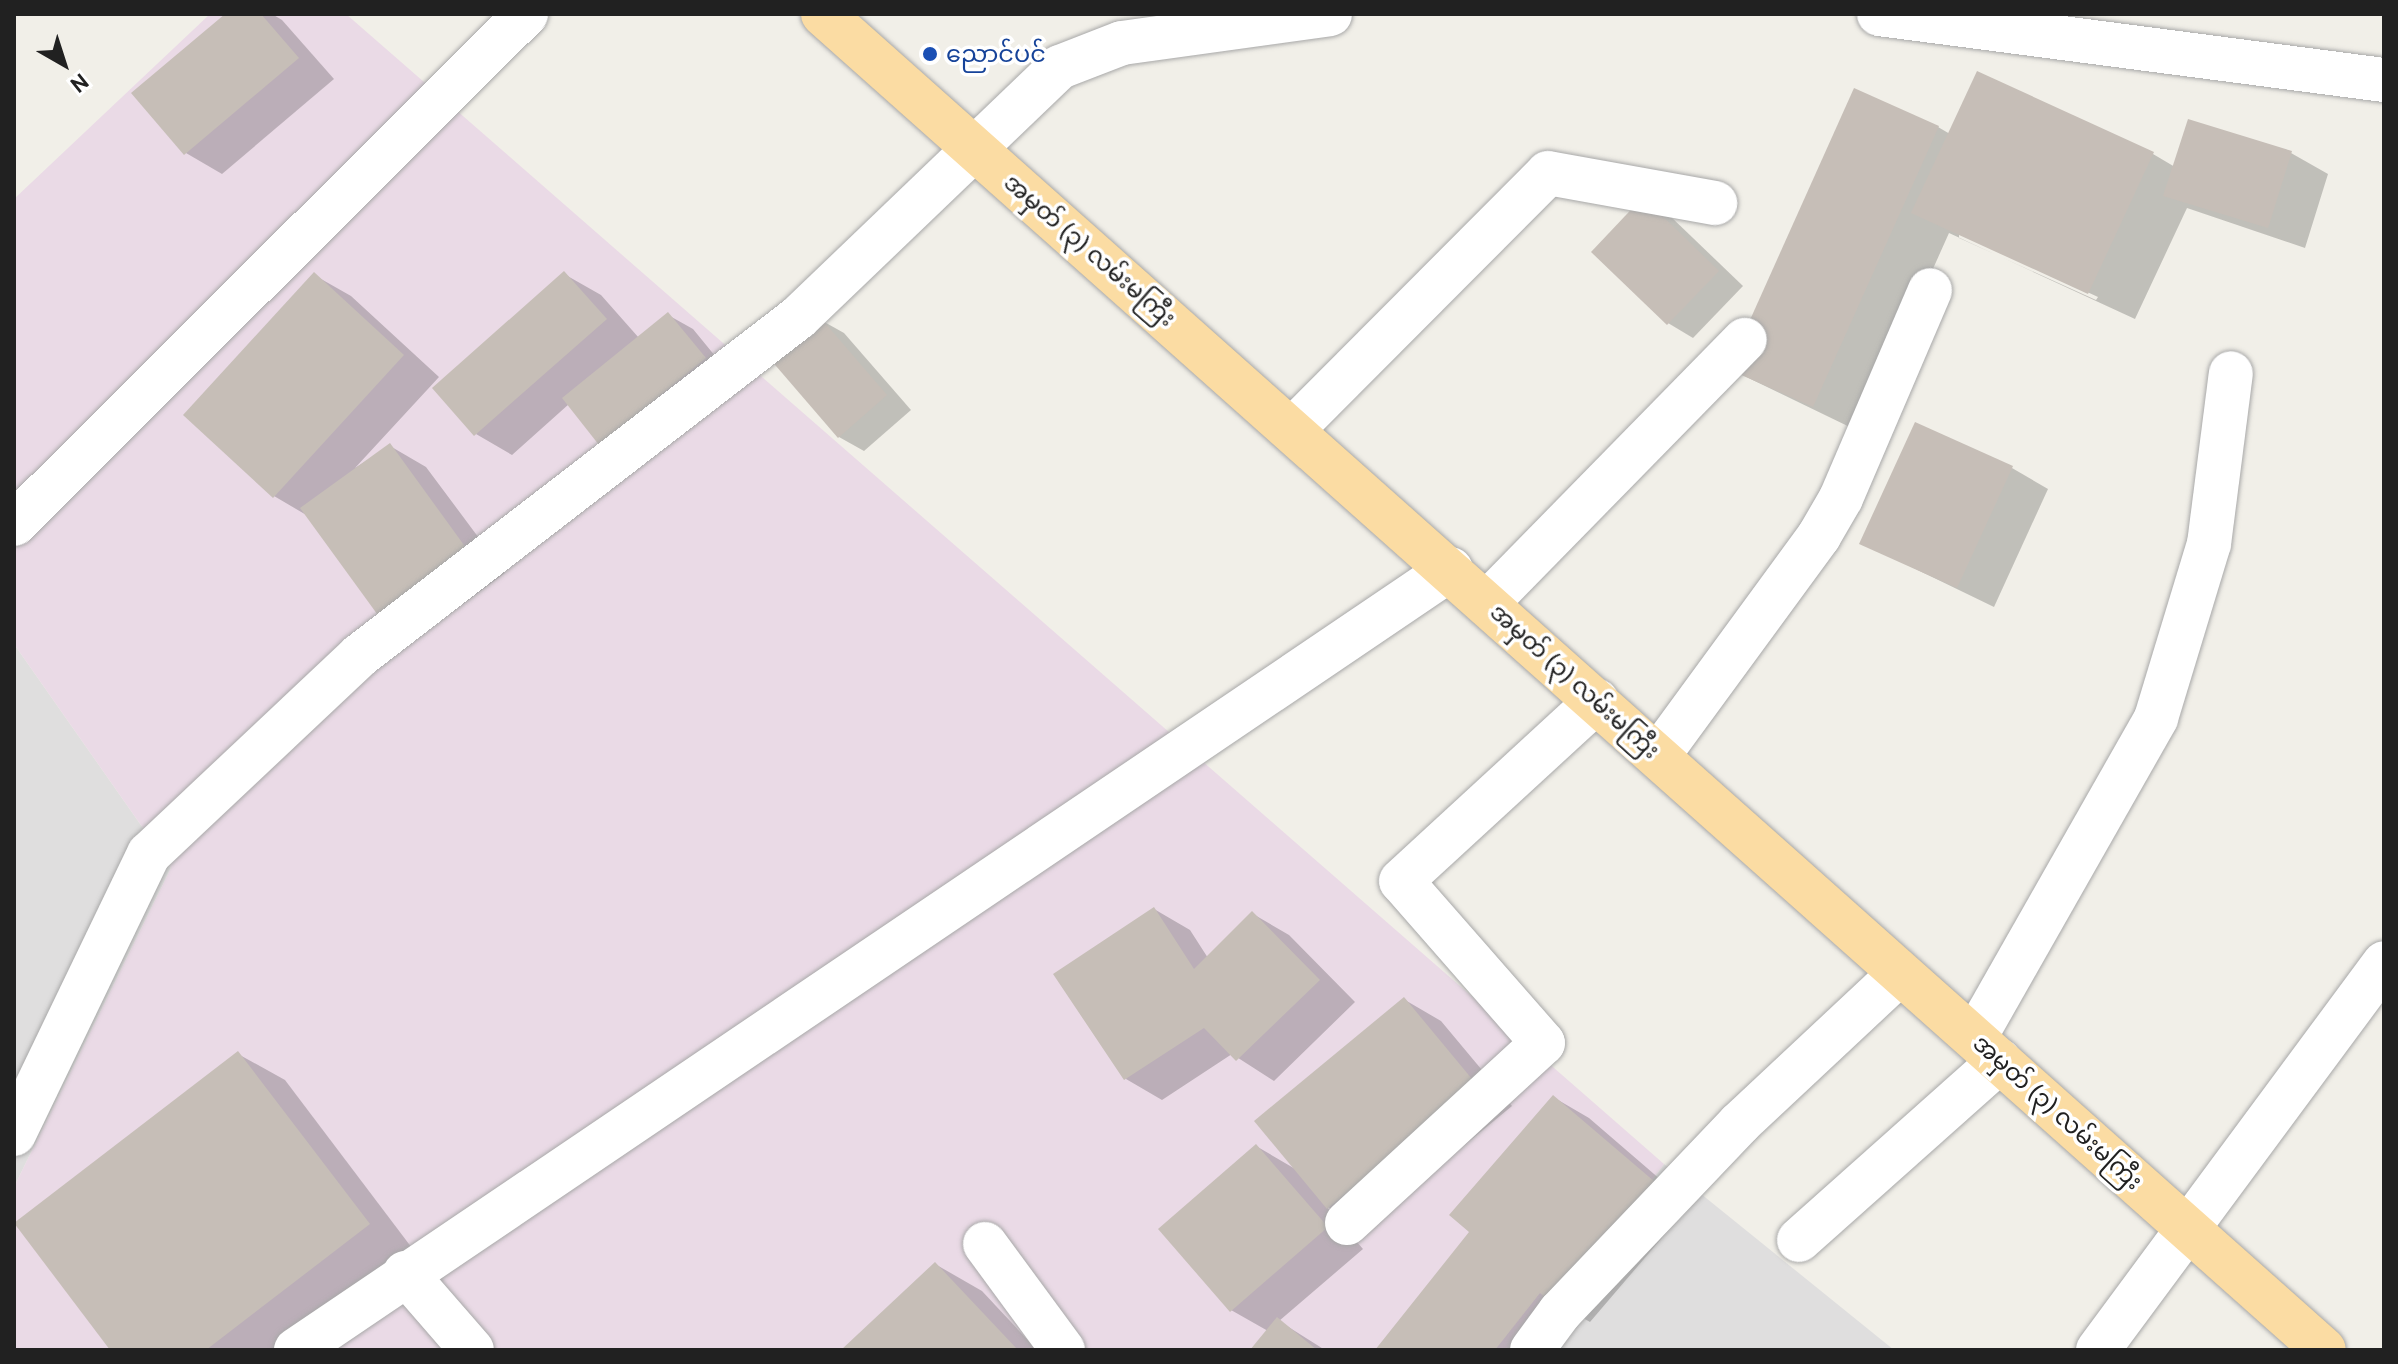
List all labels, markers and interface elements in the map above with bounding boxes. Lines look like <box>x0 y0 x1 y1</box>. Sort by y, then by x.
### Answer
north arrow <box>24 24 104 104</box>
place label: ညောင်ပင် <box>946 40 1046 68</box>
marker: ညောင်ပင် <box>921 45 939 63</box>
text: N <box>65 68 94 98</box>
street label: အမှတ် (၃) လမ်းမကြီး <box>998 168 1182 332</box>
street label: အမှတ် (၃) လမ်းမကြီး <box>1484 597 1666 765</box>
street label: အမှတ် (၃) လမ်းမကြီး <box>1967 1028 2149 1196</box>

